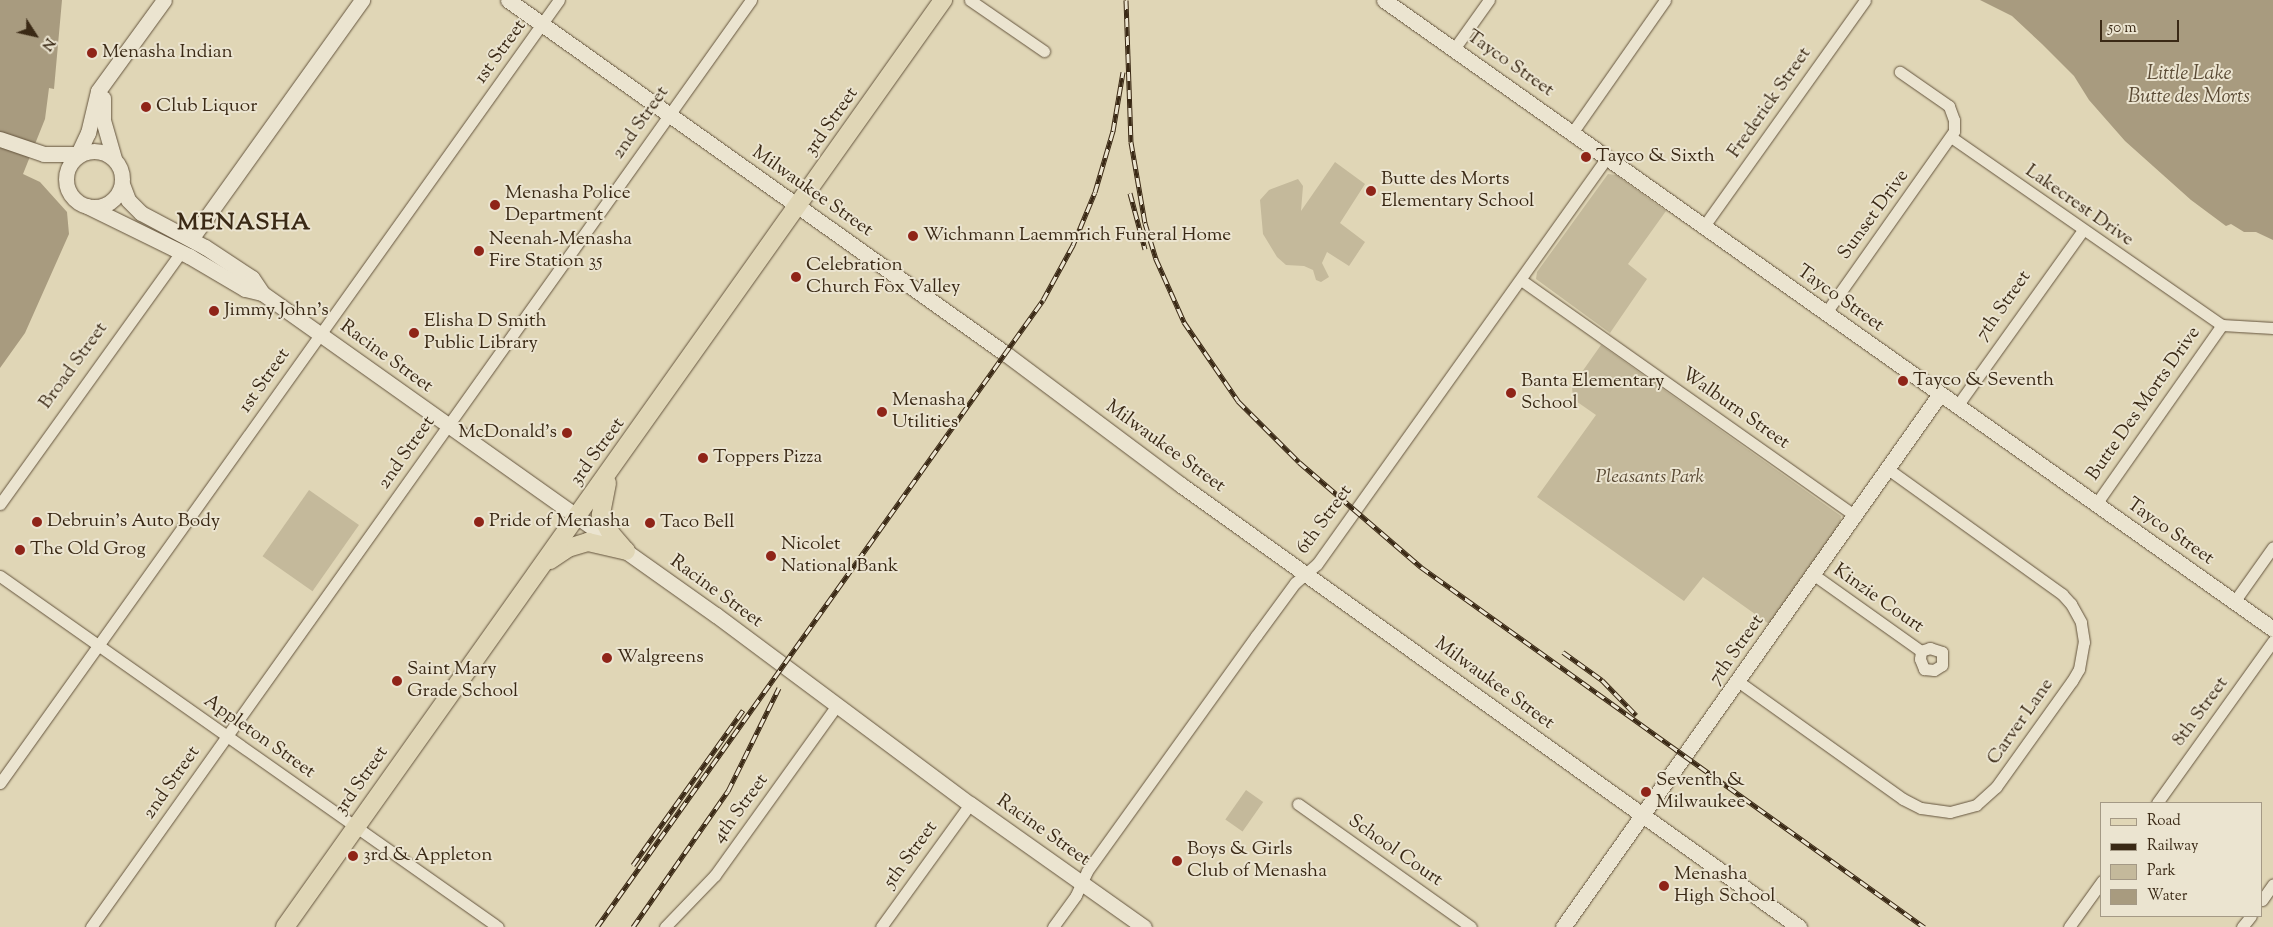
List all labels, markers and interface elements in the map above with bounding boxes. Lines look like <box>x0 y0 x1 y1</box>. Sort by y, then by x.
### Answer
north arrow <box>10 10 60 60</box>
scale bar <box>2103 10 2182 42</box>
street label: 1st Street <box>470 16 532 88</box>
text: 50 m <box>2108 18 2137 39</box>
street label: Tayco Street <box>1462 26 1558 102</box>
text: N <box>36 33 59 54</box>
place label: Menasha Indian <box>102 42 233 64</box>
street label: Frederick Street <box>1723 43 1817 163</box>
marker: Menasha Indian <box>86 47 98 59</box>
water label: Little Lake Butte des Morts <box>2128 62 2250 109</box>
street label: 2nd Street <box>608 82 674 164</box>
street label: 3rd Street <box>800 83 864 161</box>
place label: Club Liquor <box>156 96 257 118</box>
marker: Club Liquor <box>140 101 152 113</box>
street label: Milwaukee Street <box>747 142 877 242</box>
place label: Tayco & Sixth <box>1596 146 1715 168</box>
marker: Tayco & Sixth <box>1580 151 1592 163</box>
street label: Lakecrest Drive <box>2020 160 2138 252</box>
street label: Sunset Drive <box>1834 165 1914 265</box>
place label: Butte des Morts Elementary School <box>1381 169 1534 213</box>
place label: Menasha Police Department <box>505 183 631 227</box>
marker: Butte des Morts Elementary School <box>1365 185 1377 197</box>
marker: Menasha Police Department <box>489 199 501 211</box>
district label: MENASHA <box>176 210 312 238</box>
place label: Wichmann Laemmrich Funeral Home <box>923 225 1231 247</box>
place label: Neenah-Menasha Fire Station 35 <box>489 229 632 273</box>
marker: Wichmann Laemmrich Funeral Home <box>907 230 919 242</box>
marker: Neenah-Menasha Fire Station 35 <box>473 245 485 257</box>
place label: Celebration Church Fox Valley <box>806 255 960 299</box>
street label: Tayco Street <box>1792 261 1888 337</box>
street label: 7th Street <box>1972 267 2036 345</box>
marker: Celebration Church Fox Valley <box>790 271 802 283</box>
place label: Jimmy John's <box>224 300 329 322</box>
marker: Jimmy John's <box>208 305 220 317</box>
place label: Elisha D Smith Public Library <box>424 311 547 355</box>
street label: Racine Street <box>335 316 437 398</box>
street label: Broad Street <box>35 318 113 414</box>
street label: Butte Des Morts Drive <box>2082 323 2206 485</box>
marker: Elisha D Smith Public Library <box>408 327 420 339</box>
street label: 1st Street <box>235 344 295 418</box>
street label: Walburn Street <box>1676 363 1794 455</box>
place label: Tayco & Seventh <box>1913 370 2054 392</box>
place label: Banta Elementary School <box>1521 371 1665 415</box>
marker: Tayco & Seventh <box>1897 375 1909 387</box>
marker: Banta Elementary School <box>1505 387 1517 399</box>
place label: Menasha Utilities <box>892 390 965 434</box>
street label: Milwaukee Street <box>1101 396 1229 498</box>
marker: Menasha Utilities <box>876 406 888 418</box>
street label: 2nd Street <box>374 412 440 494</box>
street label: 3rd Street <box>566 414 630 490</box>
place label: McDonald's <box>458 422 557 444</box>
marker: McDonald's <box>561 427 573 439</box>
place label: Toppers Pizza <box>713 447 822 469</box>
marker: Toppers Pizza <box>697 452 709 464</box>
park label: Pleasants Park <box>1596 467 1704 489</box>
street label: 6th Street <box>1292 481 1358 559</box>
street label: Tayco Street <box>2122 494 2218 570</box>
place label: Debruin's Auto Body <box>47 511 220 533</box>
place label: Pride of Menasha <box>489 511 630 533</box>
place label: Taco Bell <box>660 512 735 534</box>
marker: Debruin's Auto Body <box>31 516 43 528</box>
marker: Pride of Menasha <box>473 516 485 528</box>
marker: Taco Bell <box>644 517 656 529</box>
place label: Nicolet National Bank <box>781 534 898 578</box>
place label: The Old Grog <box>30 539 146 561</box>
marker: The Old Grog <box>14 544 26 556</box>
marker: Nicolet National Bank <box>765 550 777 562</box>
street label: Racine Street <box>665 551 767 633</box>
street label: Kinzie Court <box>1828 559 1928 639</box>
street label: 7th Street <box>1705 611 1769 689</box>
street label: Milwaukee Street <box>1430 633 1558 735</box>
place label: Walgreens <box>617 647 704 669</box>
marker: Walgreens <box>601 652 613 664</box>
place label: Saint Mary Grade School <box>407 659 518 703</box>
street label: 8th Street <box>2168 673 2234 751</box>
street label: Carver Lane <box>1983 674 2059 770</box>
marker: Saint Mary Grade School <box>391 675 403 687</box>
street label: Appleton Street <box>199 690 319 784</box>
street label: 2nd Street <box>139 742 205 824</box>
street label: 3rd Street <box>330 742 394 820</box>
street label: 4th Street <box>708 770 774 848</box>
place label: Seventh & Milwaukee <box>1656 770 1745 814</box>
marker: Seventh & Milwaukee <box>1640 786 1652 798</box>
street label: Racine Street <box>992 790 1094 872</box>
legend <box>2100 802 2263 917</box>
street label: School Court <box>1343 810 1447 892</box>
text: Road <box>2147 811 2181 832</box>
street label: 5th Street <box>879 817 943 893</box>
text: Railway <box>2147 836 2198 857</box>
place label: Boys & Girls Club of Menasha <box>1187 839 1327 883</box>
place label: 3rd & Appleton <box>363 845 492 867</box>
marker: 3rd & Appleton <box>347 850 359 862</box>
marker: Boys & Girls Club of Menasha <box>1171 855 1183 867</box>
text: Park <box>2147 861 2176 882</box>
place label: Menasha High School <box>1674 864 1776 908</box>
marker: Menasha High School <box>1658 880 1670 892</box>
text: Water <box>2147 886 2187 907</box>

